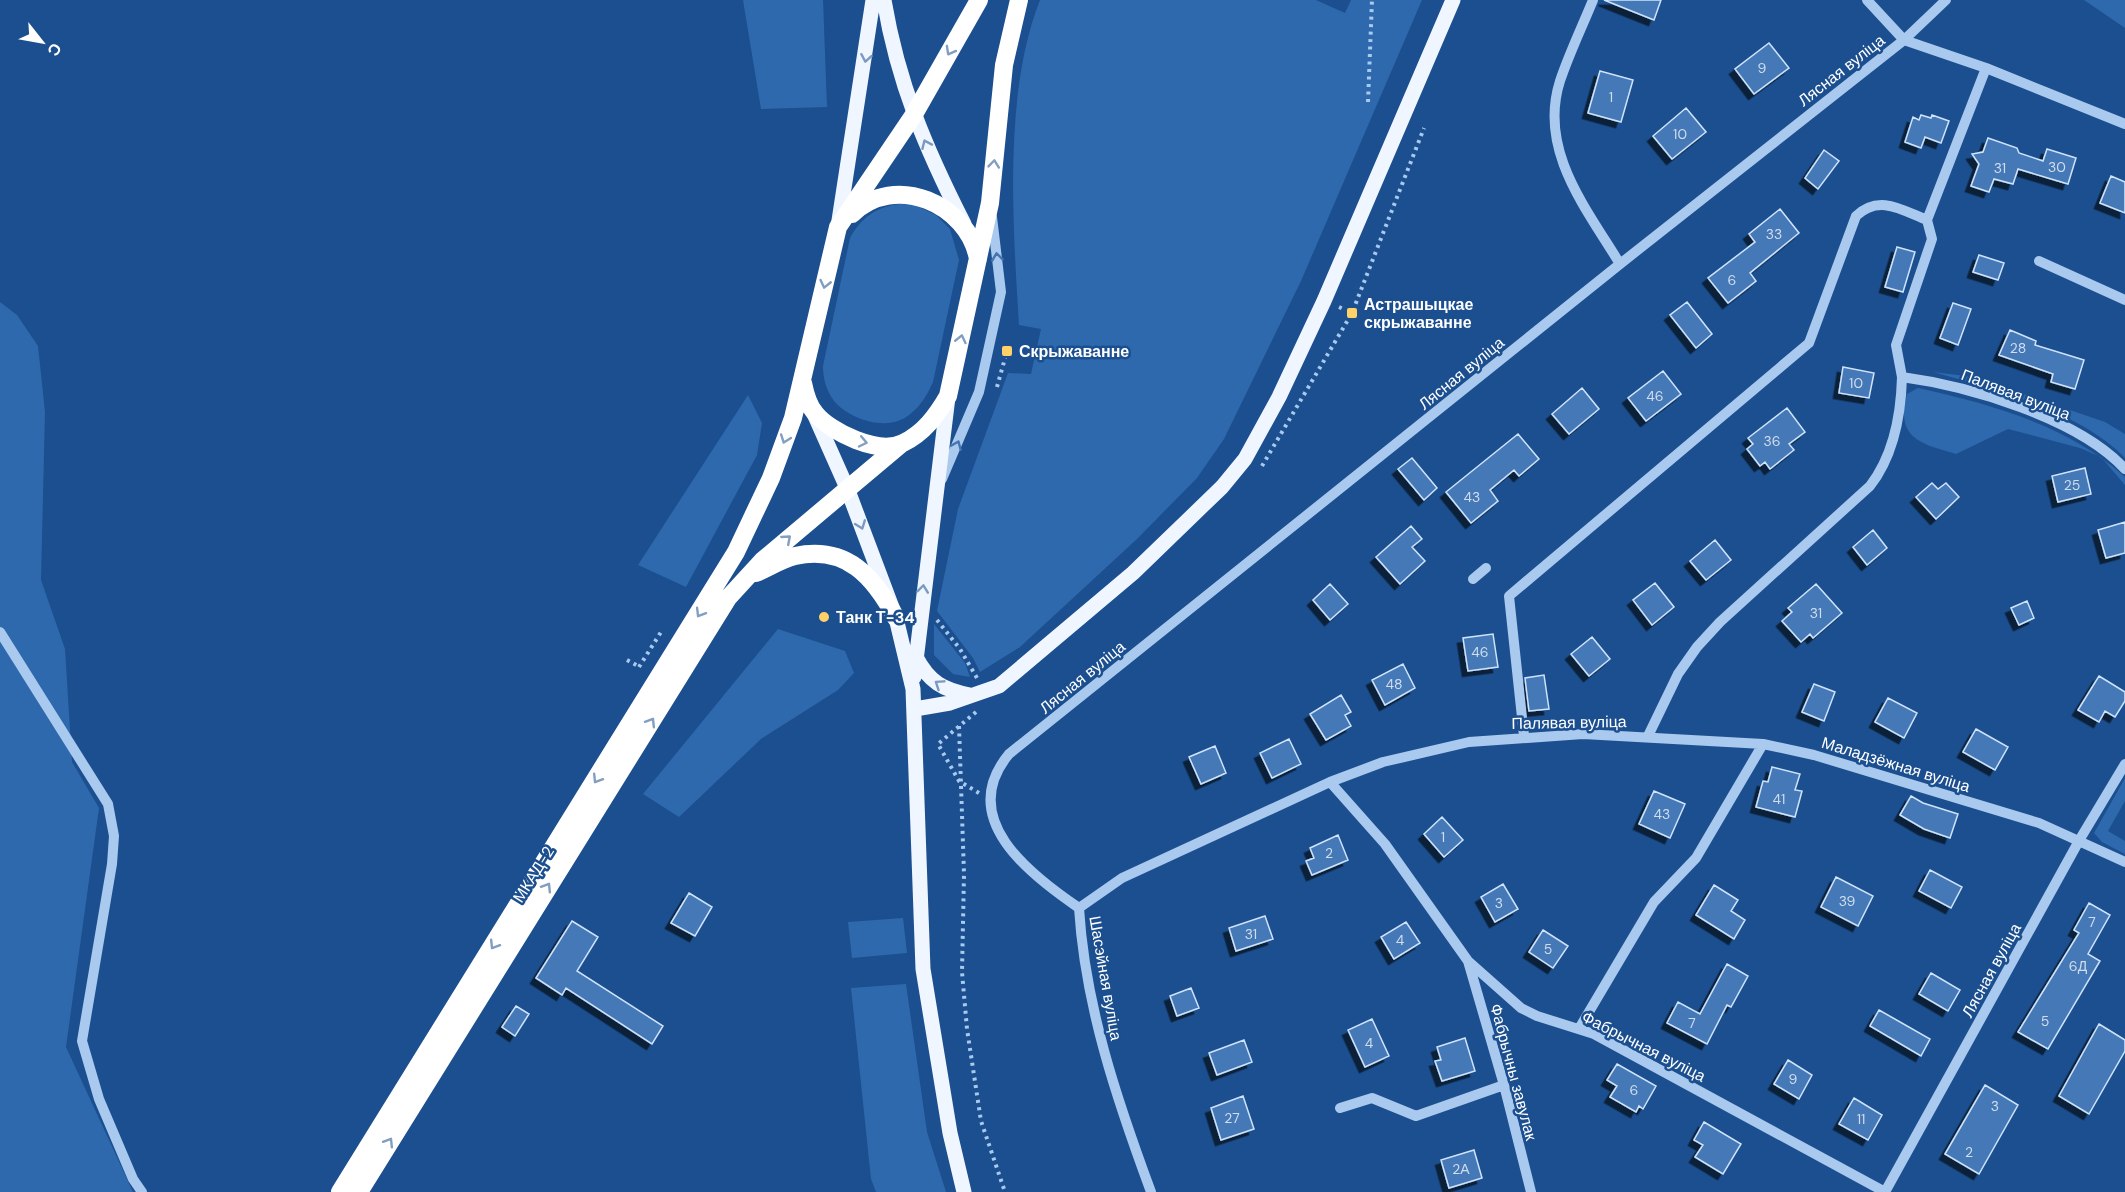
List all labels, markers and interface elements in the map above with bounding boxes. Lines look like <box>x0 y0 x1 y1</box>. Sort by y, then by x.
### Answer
north arrow <box>12 12 72 72</box>
street label: Лясная вуліца <box>1794 30 1889 111</box>
text: С <box>42 39 66 60</box>
one-way arrow <box>946 45 957 55</box>
one-way arrow <box>860 53 873 63</box>
house number: 9 <box>1758 59 1767 77</box>
house number: 1 <box>1609 88 1613 106</box>
house number: 10 <box>1673 125 1687 143</box>
one-way arrow <box>921 139 933 150</box>
house number: 30 <box>2048 158 2066 176</box>
one-way arrow <box>987 159 1000 168</box>
house number: 31 <box>1994 159 2006 177</box>
house number: 33 <box>1766 225 1782 243</box>
one-way arrow <box>991 252 1003 261</box>
house number: 6 <box>1728 271 1736 289</box>
one-way arrow <box>819 279 832 289</box>
place label: Астрашыцкае скрыжаванне <box>1364 294 1473 333</box>
marker: Астрашыцкае скрыжаванне <box>1345 306 1359 320</box>
street label: Лясная вуліца <box>1414 332 1509 414</box>
one-way arrow <box>954 334 967 344</box>
house number: 28 <box>2010 339 2026 357</box>
place label: Скрыжаванне <box>1019 341 1129 362</box>
marker: Скрыжаванне <box>1000 344 1014 358</box>
street label: Палявая вуліца <box>1958 364 2073 425</box>
house number: 10 <box>1849 374 1863 392</box>
house number: 46 <box>1646 387 1664 405</box>
house number: 36 <box>1763 432 1781 450</box>
one-way arrow <box>780 433 793 444</box>
one-way arrow <box>858 435 868 448</box>
one-way arrow <box>950 440 962 451</box>
house number: 25 <box>2064 476 2080 494</box>
house number: 43 <box>1464 488 1480 506</box>
one-way arrow <box>854 519 866 530</box>
one-way arrow <box>780 535 791 546</box>
one-way arrow <box>917 584 929 593</box>
house number: 31 <box>1810 604 1822 622</box>
one-way arrow <box>695 607 707 618</box>
place label: Танк Т-34 <box>836 607 915 628</box>
marker: Танк Т-34 <box>817 610 831 624</box>
street label: Лясная вуліца <box>1035 636 1130 718</box>
house number: 46 <box>1471 643 1489 661</box>
house number: 48 <box>1385 675 1403 693</box>
one-way arrow <box>934 681 945 692</box>
street label: Палявая вуліца <box>1511 711 1627 734</box>
one-way arrow <box>643 718 655 728</box>
street label: Маладзёжная вуліца <box>1819 732 1973 797</box>
one-way arrow <box>592 773 604 783</box>
house number: 41 <box>1773 790 1785 808</box>
house number: 43 <box>1654 805 1670 823</box>
house number: 1 <box>1441 828 1445 846</box>
street label: МКАД-2 <box>508 842 559 906</box>
house number: 2 <box>1325 844 1333 862</box>
one-way arrow <box>540 883 552 893</box>
house number: 39 <box>1839 892 1856 910</box>
house number: 3 <box>1495 894 1503 912</box>
house number: 7 <box>2088 913 2096 931</box>
street label: Шасэйная вуліца <box>1084 914 1127 1042</box>
street label: Лясная вуліца <box>1957 919 2026 1021</box>
house number: 31 <box>1245 925 1257 943</box>
house number: 4 <box>1396 931 1405 949</box>
one-way arrow <box>489 939 501 949</box>
house number: 5 <box>1544 940 1552 958</box>
house number: 6Д <box>2069 957 2088 975</box>
street label: Фабрычны завулак <box>1485 1001 1542 1144</box>
street label: Фабрычная вуліца <box>1578 1006 1709 1087</box>
house number: 5 <box>2041 1012 2049 1030</box>
house number: 7 <box>1688 1014 1696 1032</box>
house number: 4 <box>1365 1034 1374 1052</box>
house number: 9 <box>1789 1070 1798 1088</box>
house number: 6 <box>1630 1081 1638 1099</box>
house number: 3 <box>1991 1097 1999 1115</box>
house number: 27 <box>1224 1109 1240 1127</box>
house number: 11 <box>1857 1110 1865 1128</box>
one-way arrow <box>382 1138 394 1148</box>
house number: 2 <box>1965 1143 1973 1161</box>
house number: 2А <box>1452 1160 1470 1178</box>

